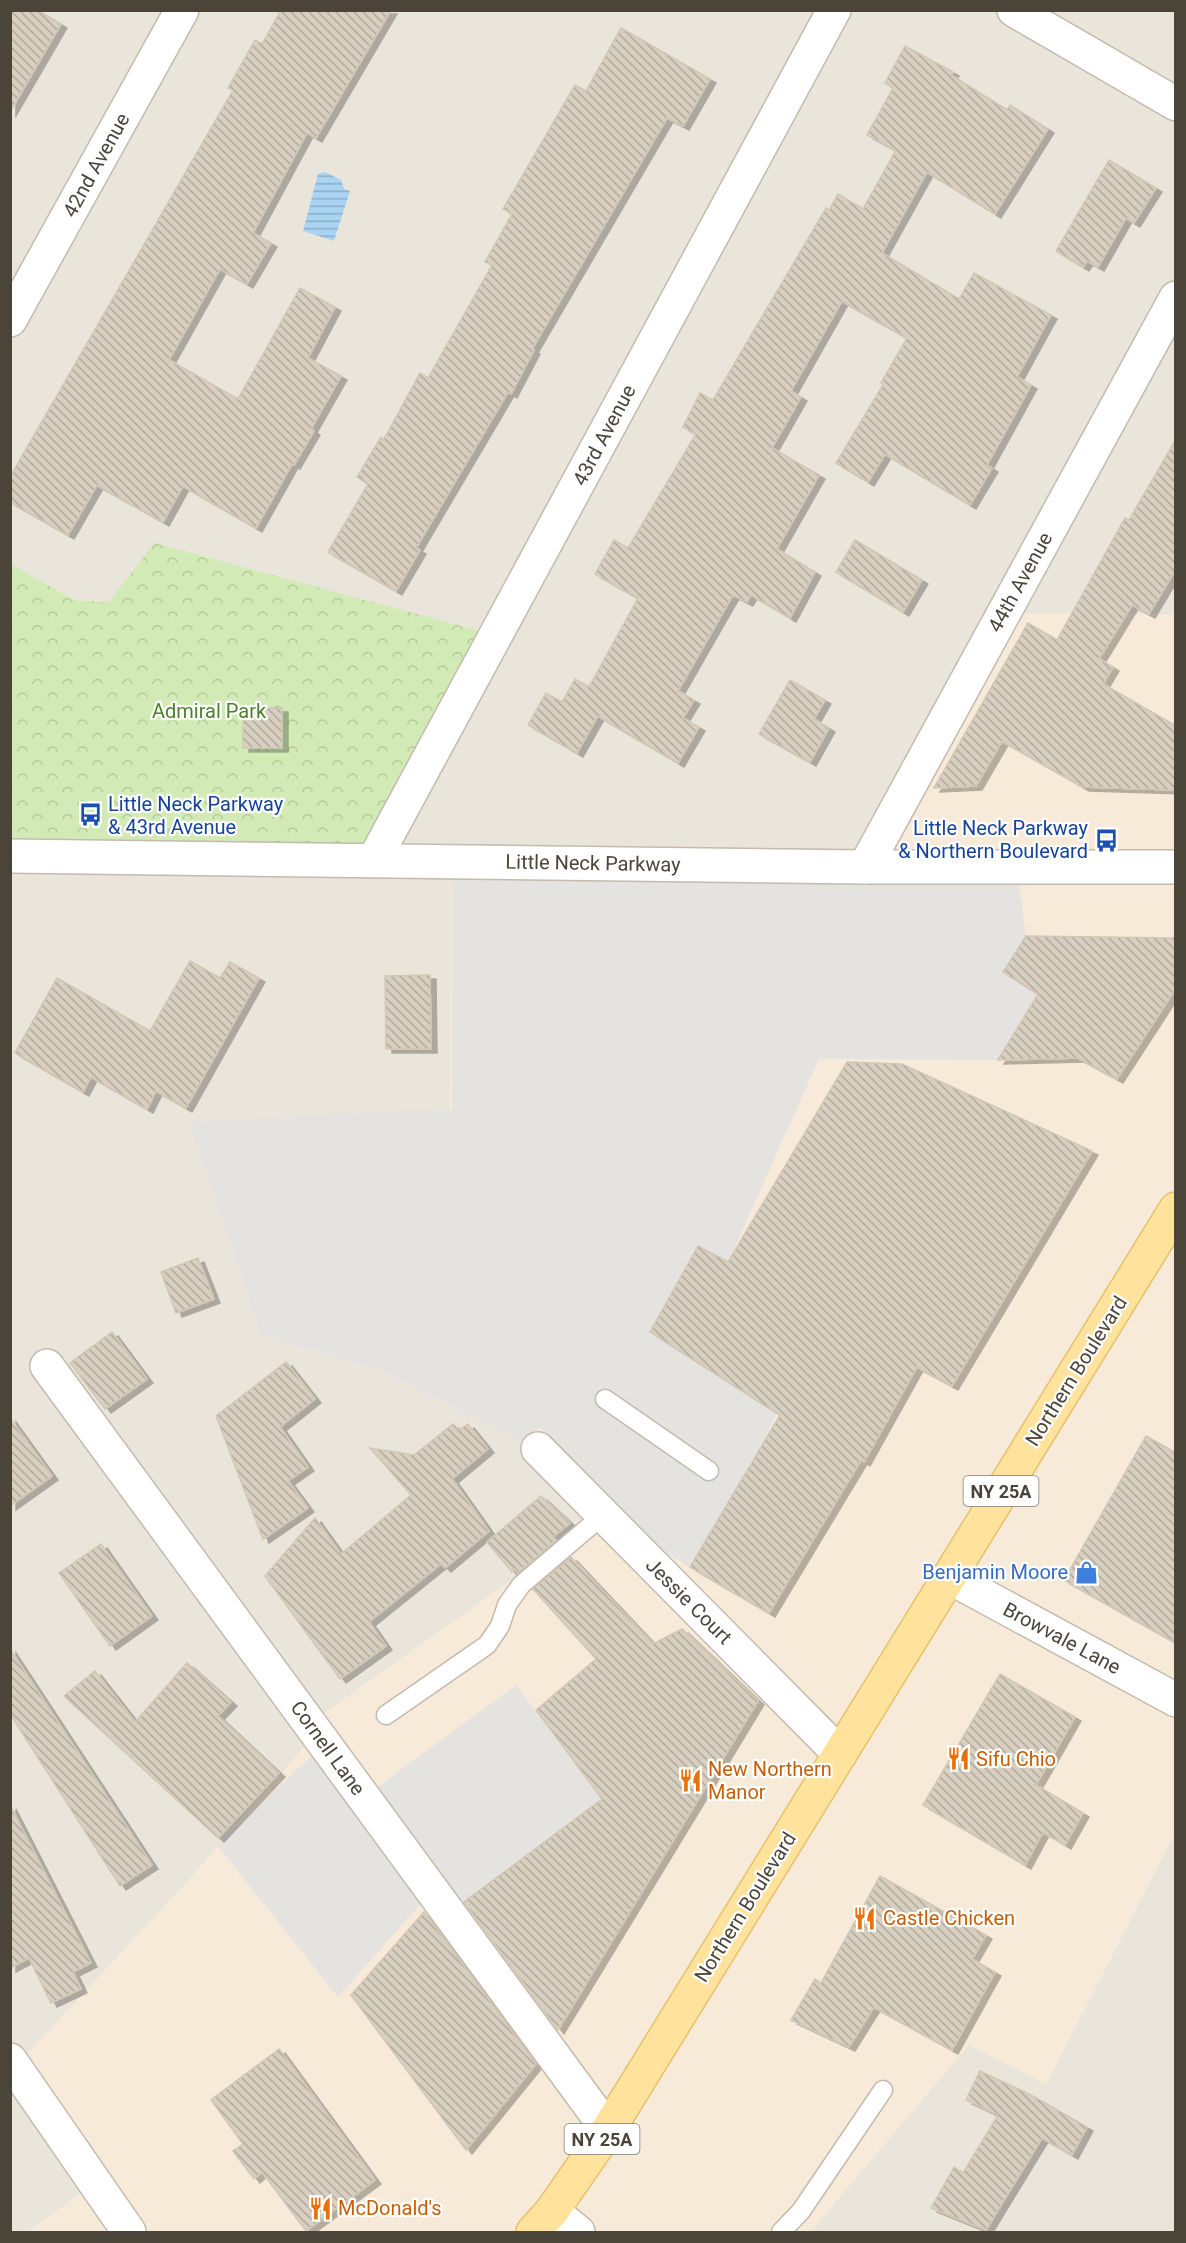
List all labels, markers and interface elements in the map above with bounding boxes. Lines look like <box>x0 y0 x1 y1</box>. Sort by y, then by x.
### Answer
street label: 42nd Avenue <box>58 109 134 221</box>
street label: 43rd Avenue <box>567 380 641 490</box>
street label: 44th Avenue <box>983 528 1057 636</box>
park label: Admiral Park <box>152 699 267 723</box>
place label: Little Neck Parkway & 43rd Avenue <box>108 792 284 839</box>
bus stop icon: Little Neck Parkway & 43rd Avenue <box>77 802 103 828</box>
place label: Little Neck Parkway & Northern Boulevard <box>898 816 1089 863</box>
bus stop icon: Little Neck Parkway & Northern Boulevard <box>1093 827 1119 853</box>
street label: Little Neck Parkway <box>505 849 681 877</box>
street label: Northern Boulevard <box>1020 1292 1132 1450</box>
road number: NY 25A <box>964 1476 1038 1506</box>
street label: Jessie Court <box>641 1553 737 1649</box>
shop icon: Benjamin Moore <box>1073 1559 1099 1585</box>
place label: Benjamin Moore <box>922 1560 1068 1584</box>
street label: Browvale Lane <box>999 1597 1125 1679</box>
street label: Cornell Lane <box>286 1696 370 1800</box>
restaurant icon: Sifu Chio <box>945 1746 971 1772</box>
place label: Sifu Chio <box>976 1747 1056 1771</box>
place label: New Northern Manor <box>708 1757 832 1804</box>
restaurant icon: New Northern Manor <box>677 1768 703 1794</box>
street label: Northern Boulevard <box>689 1828 801 1986</box>
restaurant icon: Castle Chicken <box>852 1905 878 1931</box>
place label: Castle Chicken <box>883 1906 1015 1930</box>
road number: NY 25A <box>564 2124 640 2154</box>
restaurant icon: McDonald's <box>307 2195 333 2221</box>
place label: McDonald's <box>338 2196 442 2220</box>

